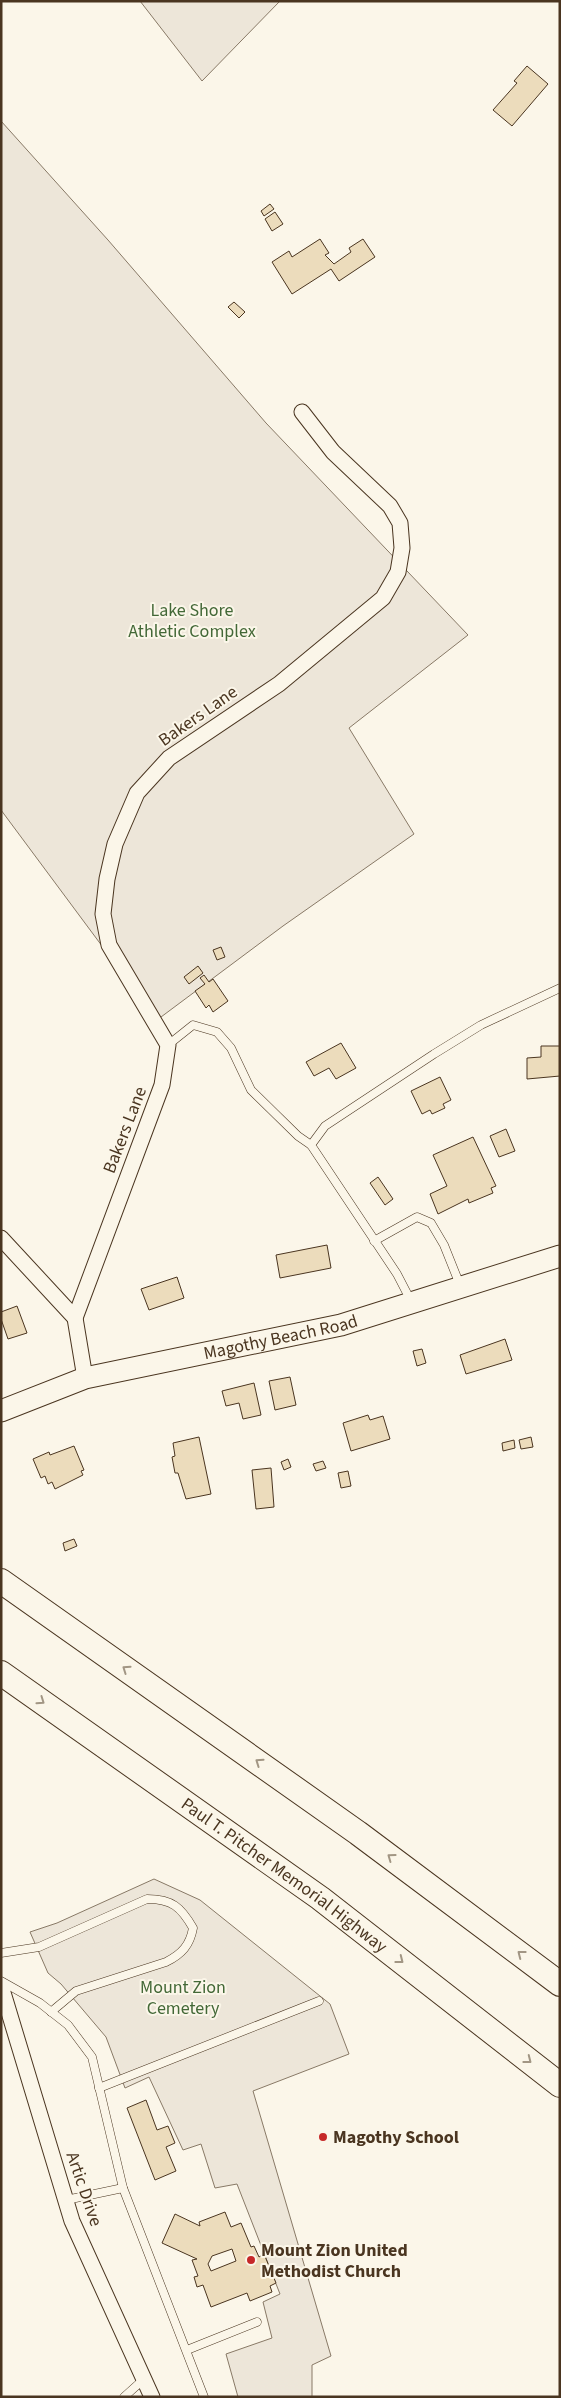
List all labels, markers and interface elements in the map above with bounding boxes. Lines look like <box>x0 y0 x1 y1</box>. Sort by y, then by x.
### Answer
park label: Lake Shore Athletic Complex <box>128 598 256 644</box>
street label: Bakers Lane <box>154 680 243 752</box>
street label: Bakers Lane <box>97 1083 153 1177</box>
street label: Magothy Beach Road <box>201 1308 361 1366</box>
one-way arrow <box>122 1666 131 1675</box>
one-way arrow <box>35 1695 45 1704</box>
one-way arrow <box>255 1759 264 1768</box>
street label: Paul T. Pitcher Memorial Highway <box>176 1791 393 1959</box>
one-way arrow <box>388 1854 397 1862</box>
one-way arrow <box>518 1951 527 1959</box>
one-way arrow <box>394 1954 404 1963</box>
park label: Mount Zion Cemetery <box>140 1975 226 2021</box>
one-way arrow <box>522 2054 532 2063</box>
place label: Magothy School <box>333 2125 459 2150</box>
marker: Magothy School <box>317 2131 329 2143</box>
street label: Artic Drive <box>60 2148 108 2230</box>
place label: Mount Zion United Methodist Church <box>261 2238 408 2284</box>
marker: Mount Zion United Methodist Church <box>245 2254 257 2266</box>

